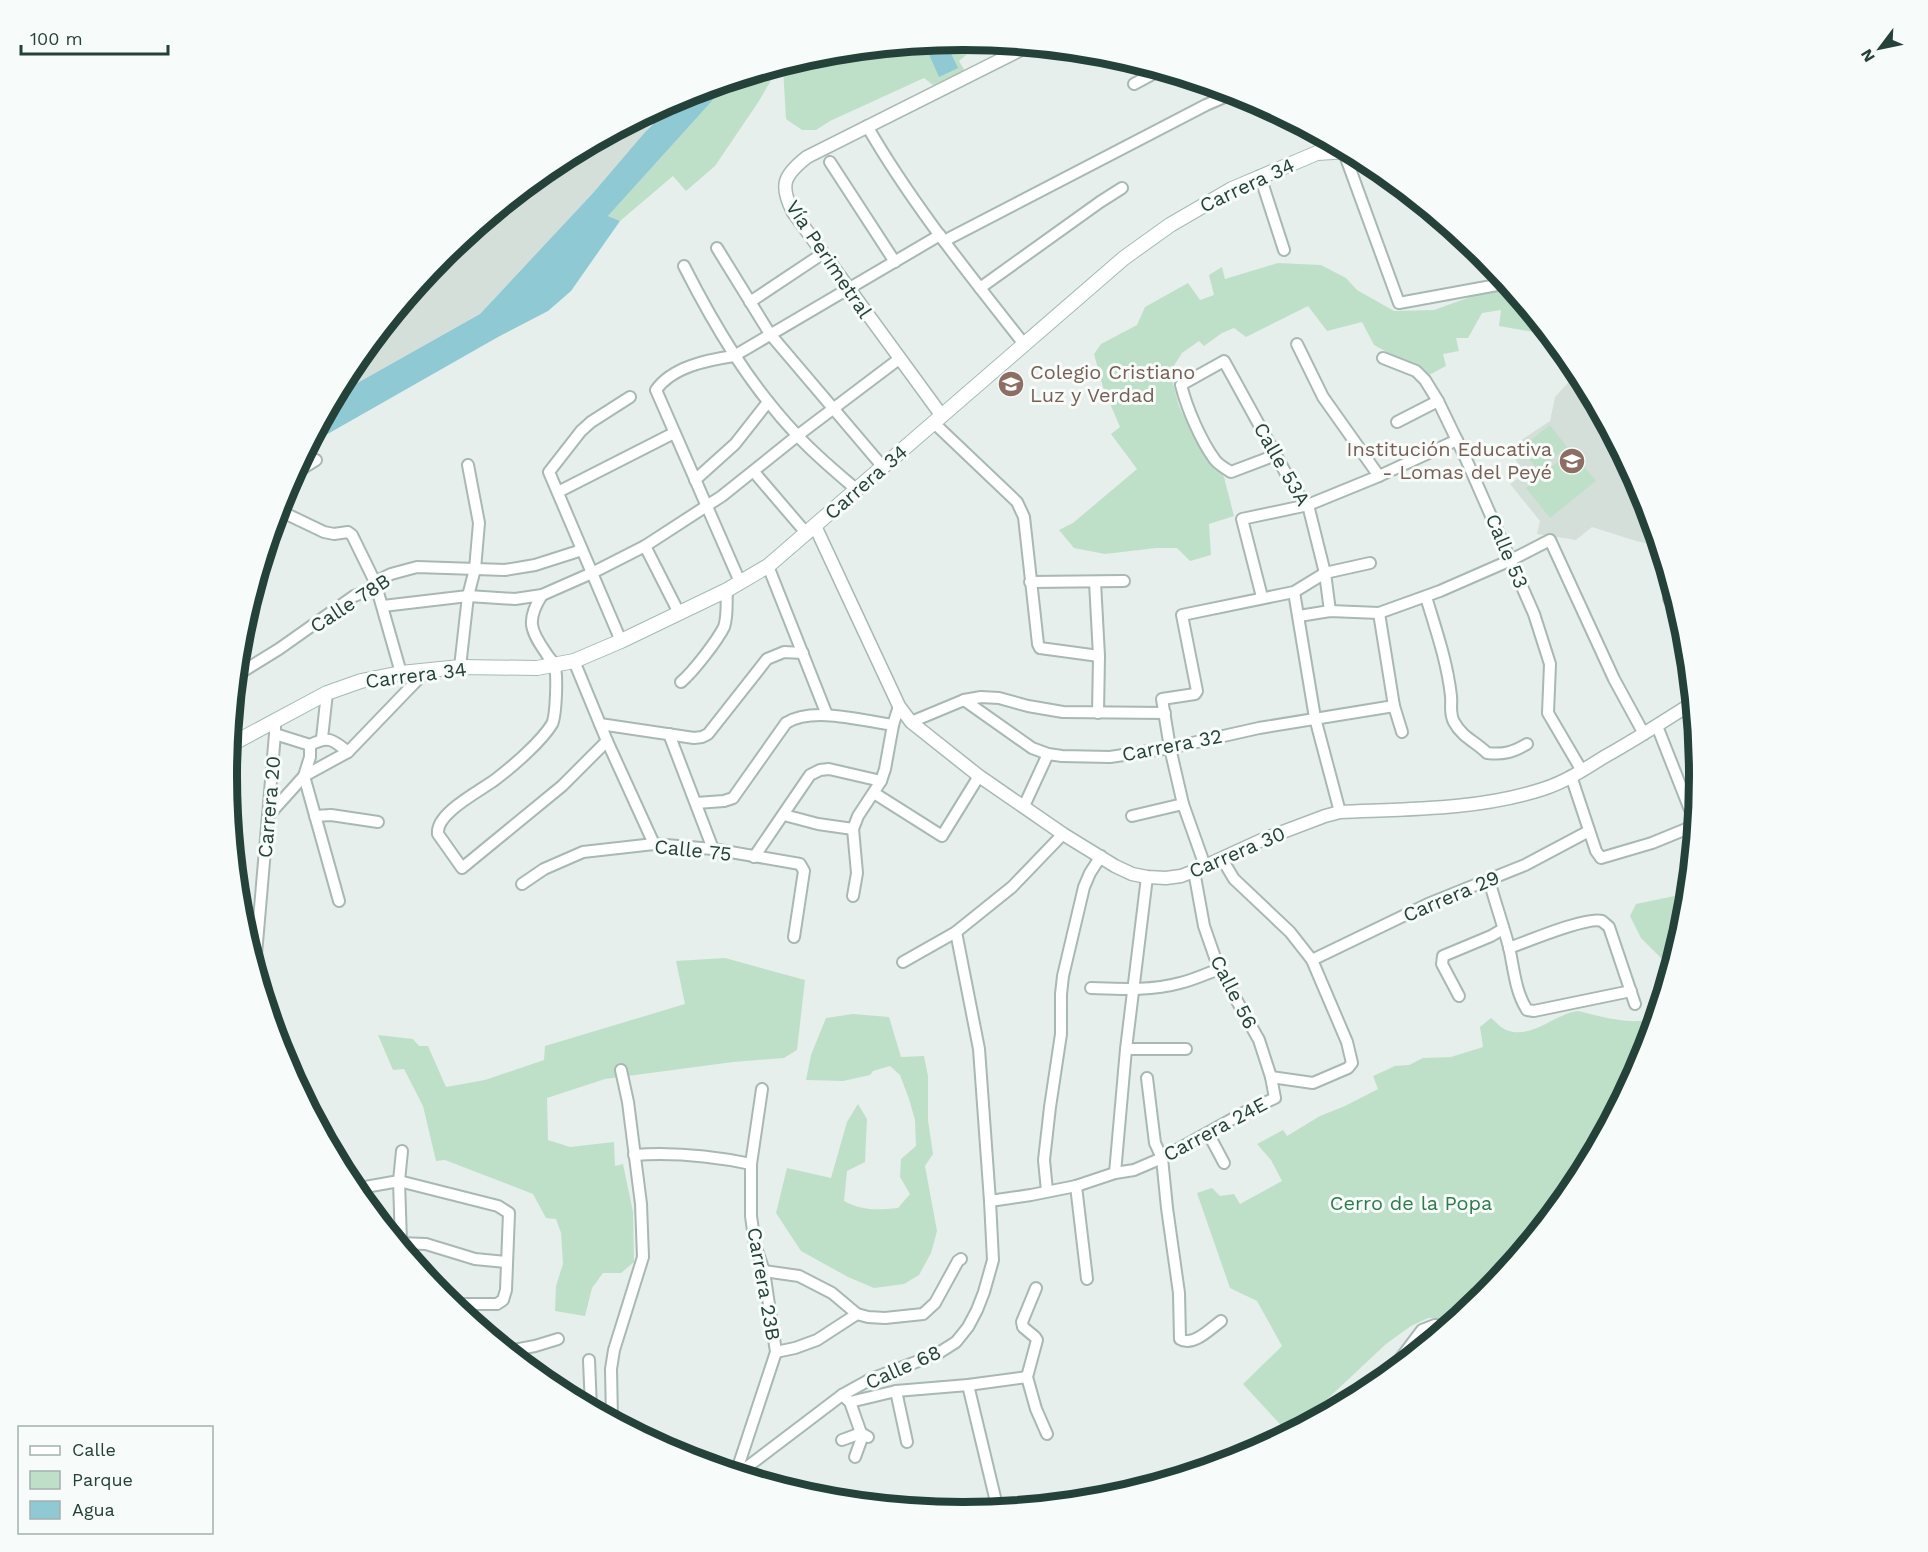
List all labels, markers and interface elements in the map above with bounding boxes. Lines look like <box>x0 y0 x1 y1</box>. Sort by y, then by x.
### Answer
scale bar <box>21 18 168 56</box>
north arrow <box>1850 18 1910 78</box>
text: 100 m <box>30 28 83 49</box>
text: N <box>1857 46 1879 66</box>
street label: Carrera 34 <box>1196 153 1298 217</box>
street label: Vía Perimetral <box>781 196 877 322</box>
place label: Colegio Cristiano Luz y Verdad <box>1030 360 1195 407</box>
school or university icon: Colegio Cristiano Luz y Verdad <box>996 369 1026 399</box>
street label: Calle 53A <box>1249 418 1315 510</box>
place label: Institución Educativa - Lomas del Peyé <box>1347 437 1552 484</box>
street label: Carrera 34 <box>820 439 912 525</box>
school or university icon: Institución Educativa - Lomas del Peyé <box>1557 446 1587 476</box>
street label: Calle 53 <box>1481 510 1533 592</box>
street label: Calle 78B <box>305 568 395 638</box>
street label: Carrera 34 <box>364 657 468 693</box>
street label: Carrera 32 <box>1120 724 1224 766</box>
street label: Carrera 20 <box>253 755 285 859</box>
street label: Carrera 30 <box>1185 821 1289 883</box>
street label: Calle 75 <box>653 834 733 866</box>
street label: Carrera 29 <box>1399 865 1503 927</box>
street label: Calle 56 <box>1205 951 1263 1033</box>
street label: Carrera 24E <box>1159 1092 1271 1166</box>
park label: Cerro de la Popa <box>1330 1191 1492 1215</box>
street label: Carrera 23B <box>742 1226 786 1342</box>
street label: Calle 68 <box>862 1340 944 1394</box>
legend <box>18 1426 213 1534</box>
text: Calle <box>72 1439 116 1460</box>
text: Parque <box>72 1469 133 1490</box>
text: Agua <box>72 1499 115 1520</box>

